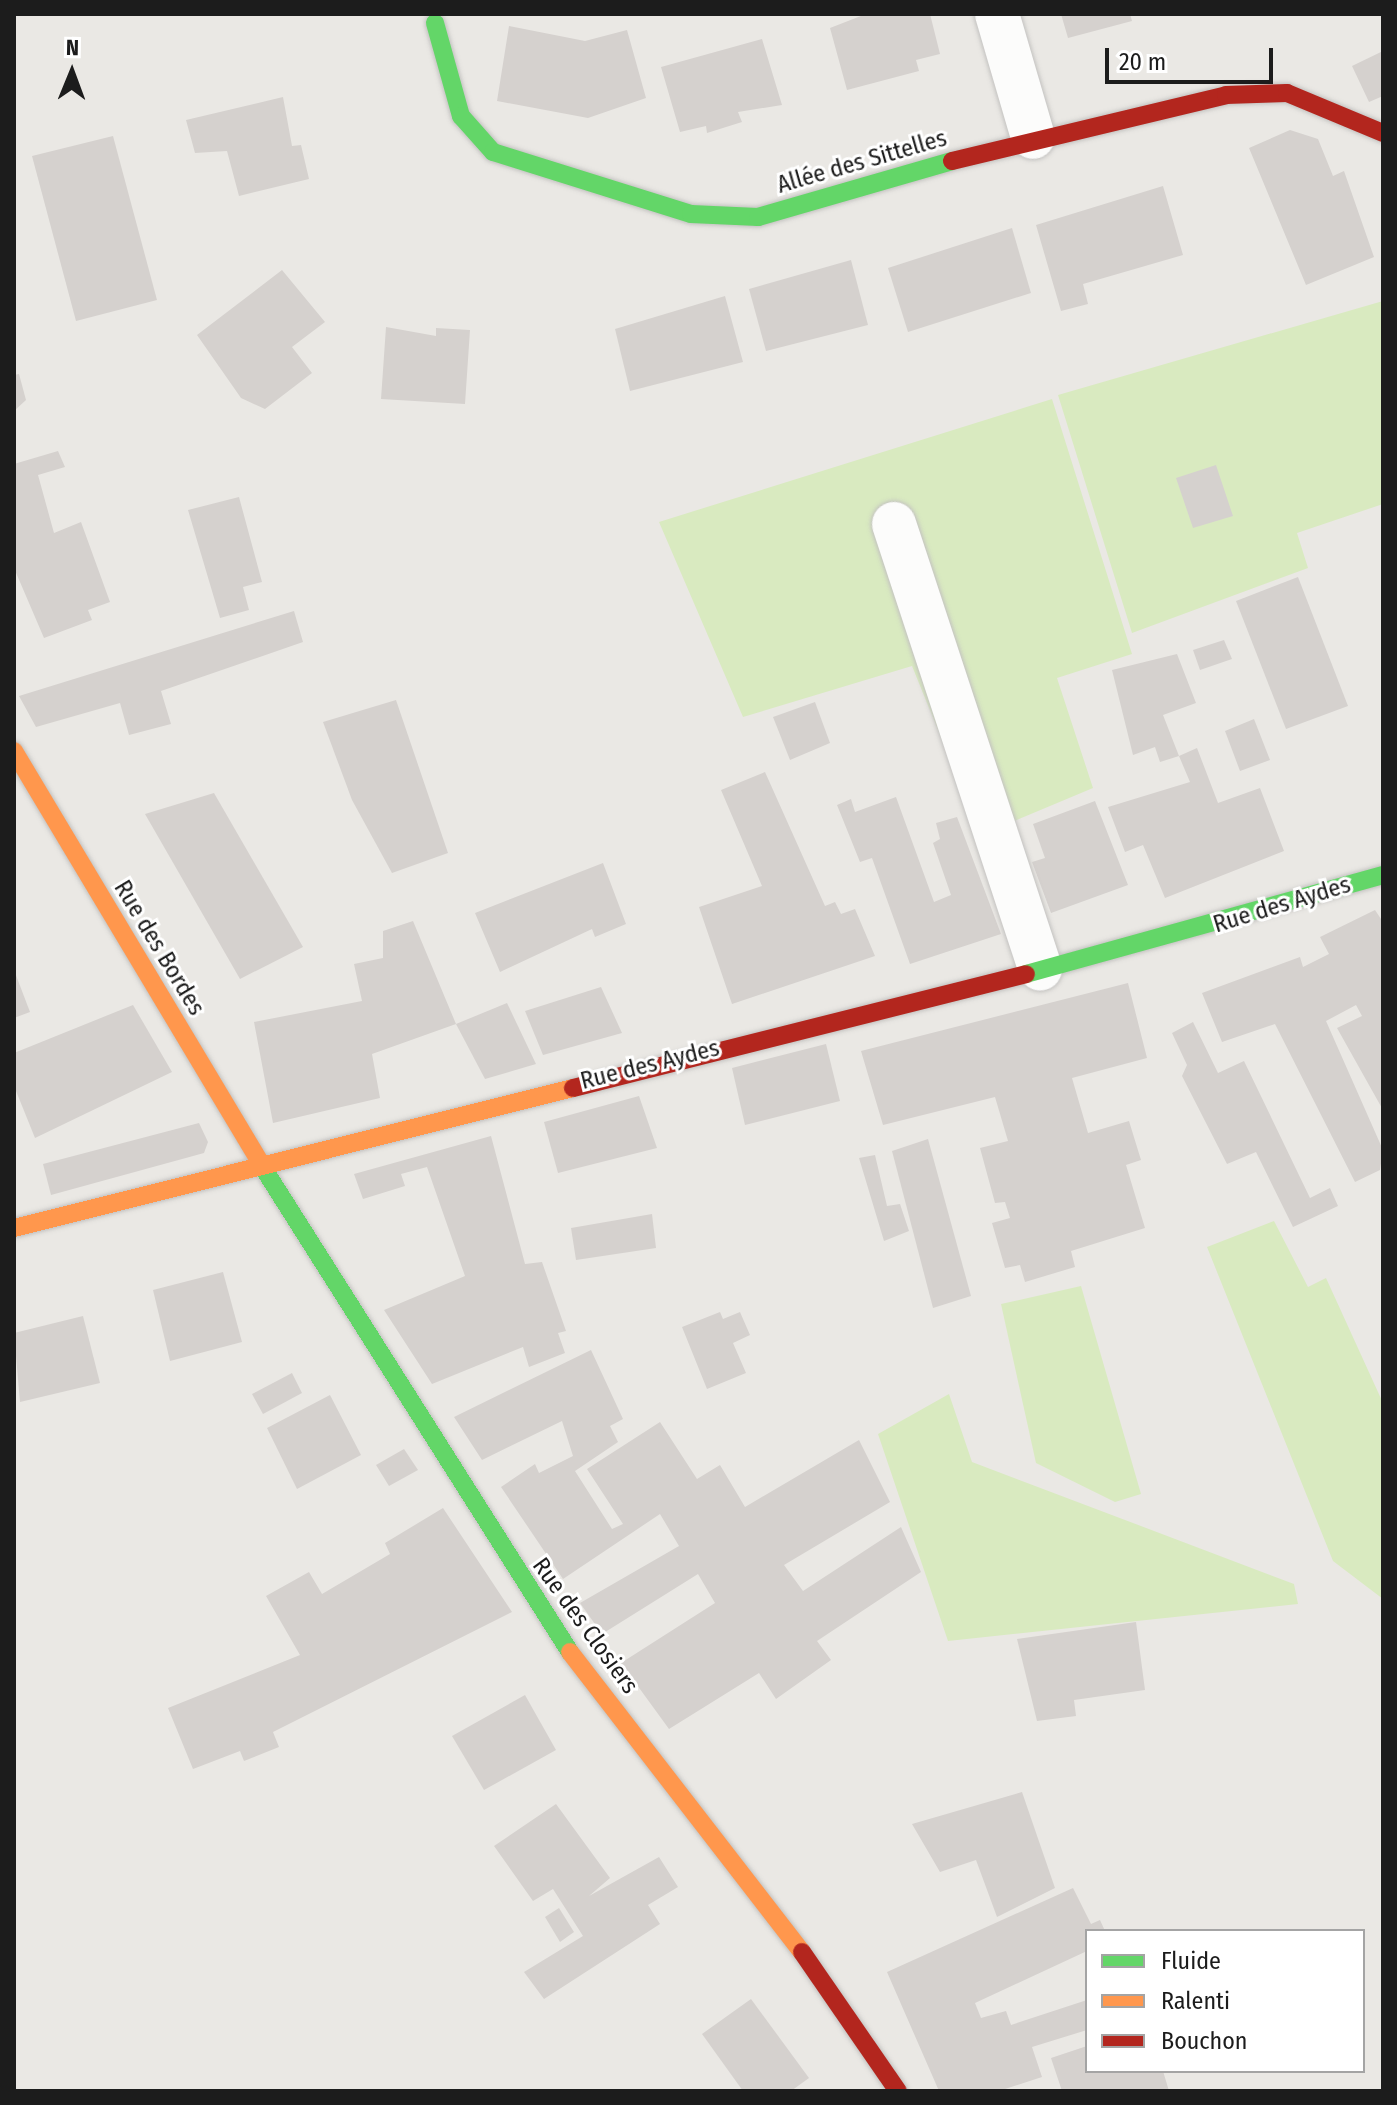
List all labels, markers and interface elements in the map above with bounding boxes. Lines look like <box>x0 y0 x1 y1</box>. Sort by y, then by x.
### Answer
north arrow <box>32 32 112 112</box>
scale bar <box>1109 32 1277 82</box>
text: N <box>66 34 79 61</box>
text: 20 m <box>1119 48 1166 76</box>
street label: Allée des Sittelles <box>774 124 950 200</box>
street label: Rue des Aydes <box>1210 870 1354 940</box>
street label: Rue des Bordes <box>107 875 211 1021</box>
street label: Rue des Aydes <box>578 1034 722 1096</box>
street label: Rue des Closiers <box>526 1552 644 1700</box>
legend <box>1085 1929 1365 2073</box>
text: Fluide <box>1161 1947 1221 1975</box>
text: Ralenti <box>1161 1987 1230 2015</box>
text: Bouchon <box>1161 2027 1248 2055</box>

